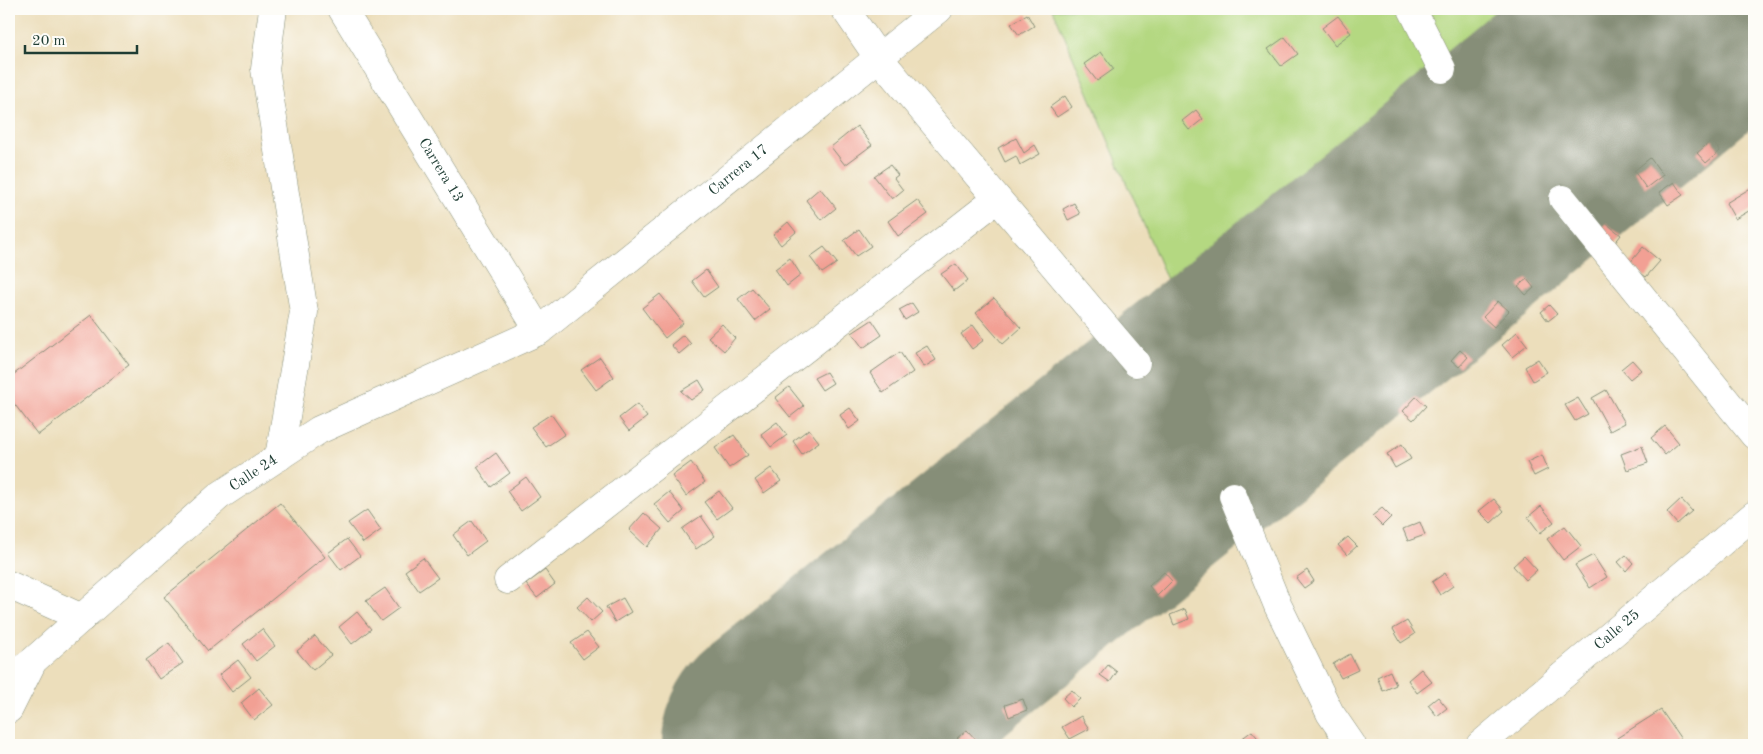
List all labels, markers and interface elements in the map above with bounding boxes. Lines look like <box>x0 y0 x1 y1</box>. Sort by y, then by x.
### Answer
scale bar <box>25 22 138 54</box>
text: 20 m <box>32 34 66 49</box>
street label: Carrera 13 <box>415 136 466 205</box>
street label: Carrera 17 <box>706 142 771 199</box>
street label: Calle 24 <box>227 452 280 494</box>
street label: Calle 25 <box>1592 607 1643 653</box>

